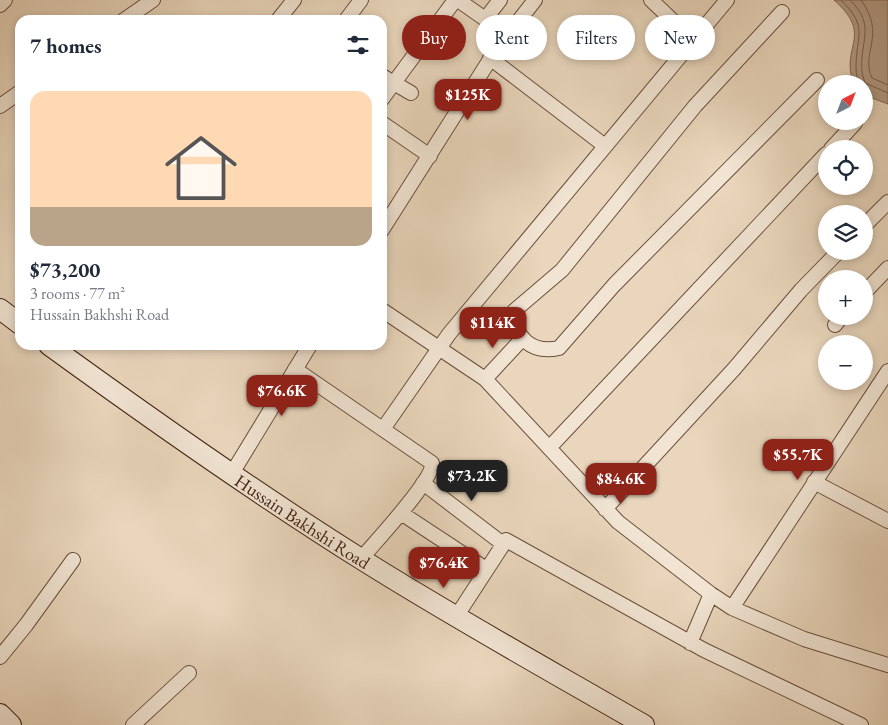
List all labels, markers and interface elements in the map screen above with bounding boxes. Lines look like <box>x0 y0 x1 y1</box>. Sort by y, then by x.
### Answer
chip: Buy <box>402 15 466 60</box>
chip: Rent <box>476 15 547 60</box>
chip: Filters <box>557 15 635 60</box>
chip: New <box>645 15 715 60</box>
icon: filters <box>344 31 372 59</box>
text: 7 homes <box>30 32 102 59</box>
north arrow <box>818 75 872 130</box>
map controls <box>818 75 873 390</box>
pin: $125K <box>433 78 503 121</box>
text: $125K <box>446 84 490 105</box>
icon: home <box>156 123 246 213</box>
button: locate <box>818 140 873 195</box>
button: layers <box>818 205 873 260</box>
text: $73,200 <box>30 256 100 283</box>
button: + <box>818 270 873 325</box>
text: 3 rooms · 77 m² <box>30 283 125 304</box>
text: Hussain Bakhshi Road <box>30 304 169 325</box>
pin: $114K <box>458 306 528 349</box>
text: $114K <box>471 312 515 333</box>
button: − <box>818 335 873 390</box>
pin: $76.6K <box>241 374 323 417</box>
text: $76.6K <box>258 380 306 401</box>
pin: $55.7K <box>757 438 839 481</box>
text: $55.7K <box>774 444 822 465</box>
pin: $73.2K <box>431 460 513 502</box>
pin: $84.6K <box>580 462 662 505</box>
text: $73.2K <box>448 465 496 486</box>
text: $84.6K <box>597 468 645 489</box>
street label: Hussain Bakhshi Road <box>231 469 375 574</box>
pin: $76.4K <box>403 546 485 589</box>
text: $76.4K <box>420 552 468 573</box>

